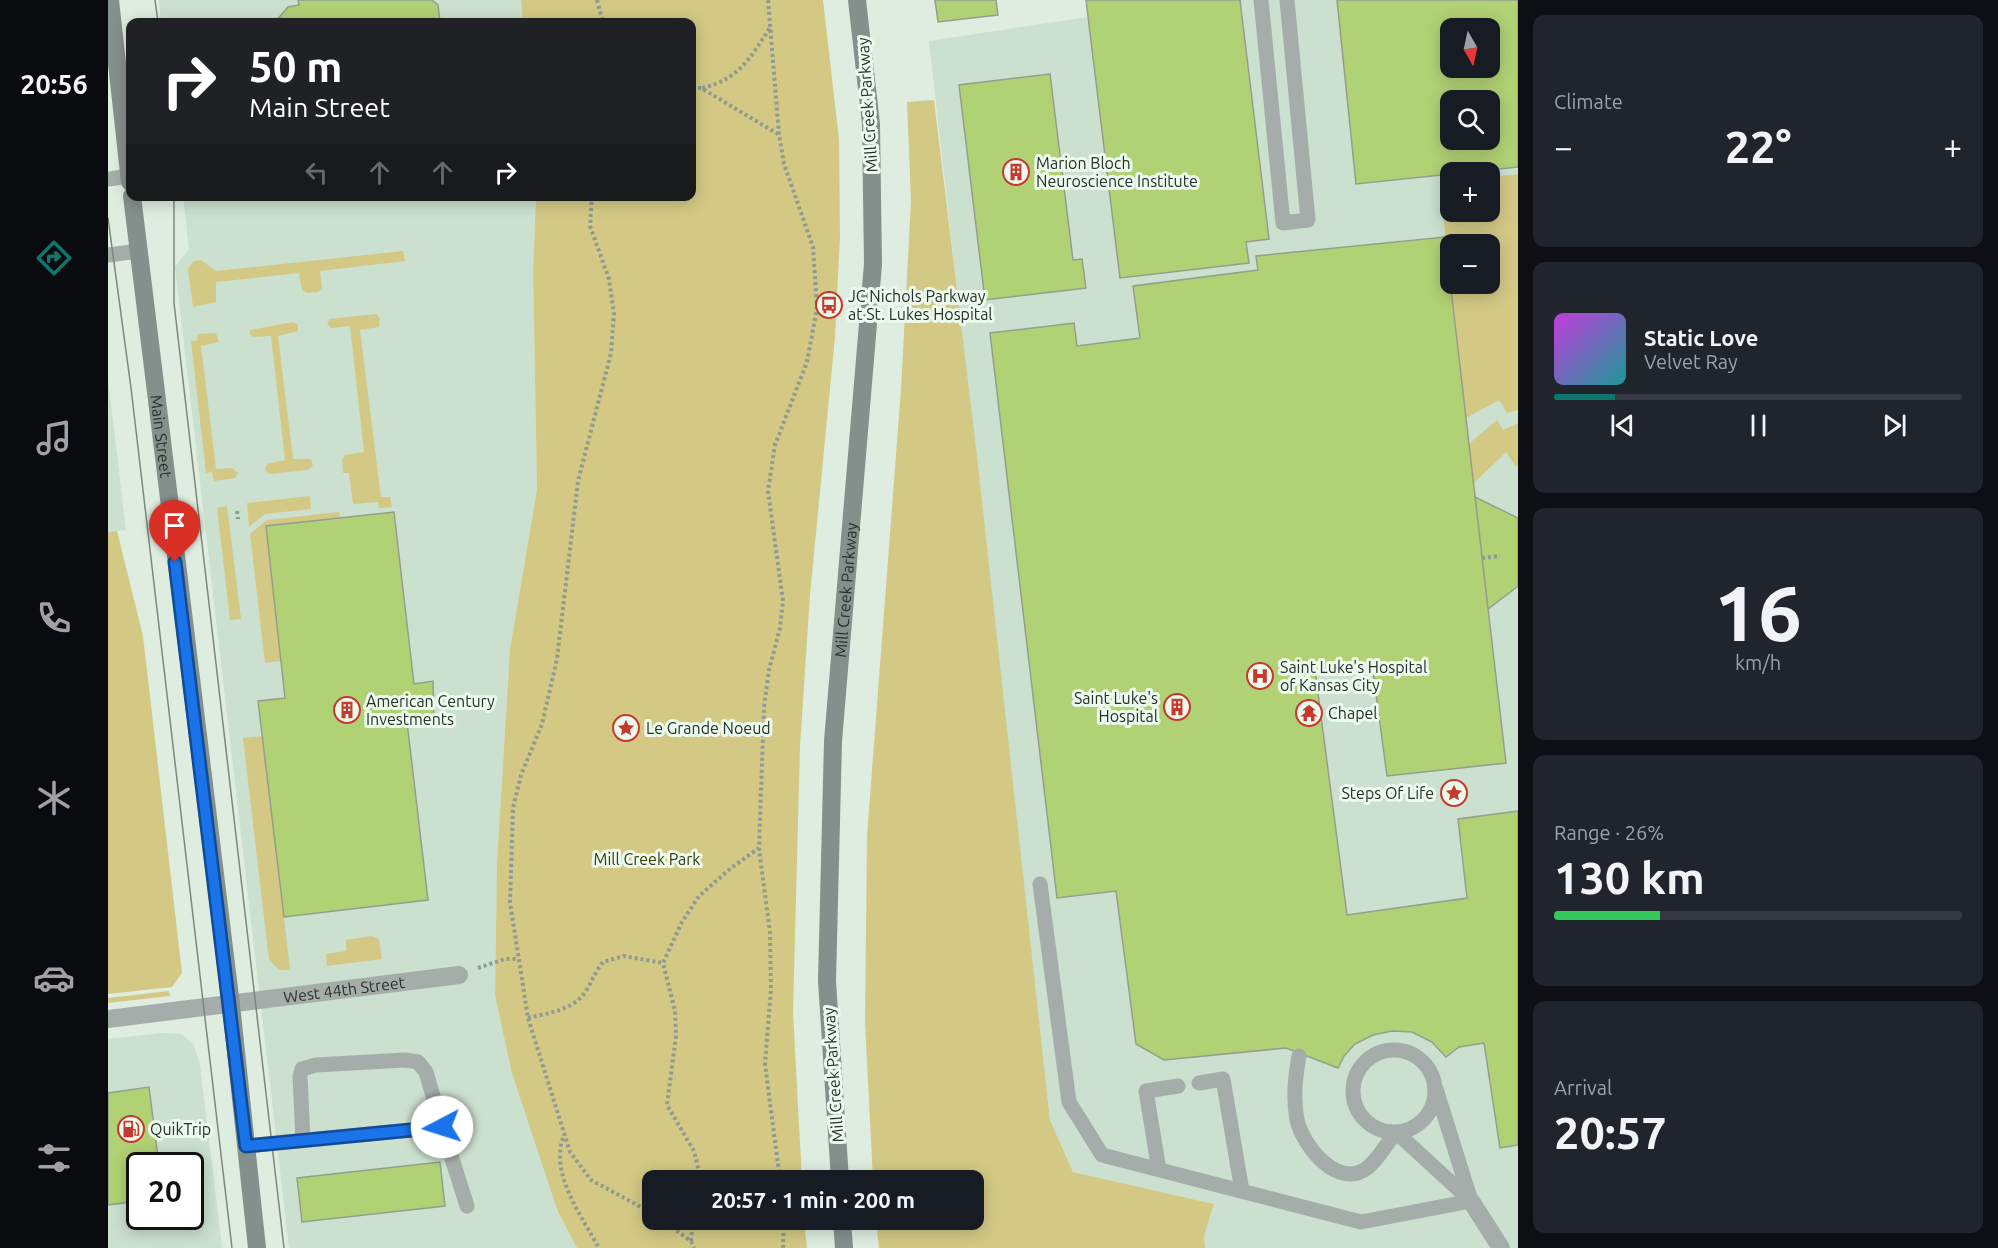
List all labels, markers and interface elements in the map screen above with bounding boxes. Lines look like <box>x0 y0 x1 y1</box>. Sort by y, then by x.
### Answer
north arrow <box>1440 18 1500 78</box>
map controls <box>1440 18 1500 294</box>
street label: Mill Creek Parkway <box>853 37 881 173</box>
icon: right <box>150 42 228 120</box>
text: 50 m <box>249 43 343 90</box>
text: 20:56 <box>20 69 88 99</box>
button: search <box>1440 90 1500 150</box>
text: Climate <box>1554 90 1623 113</box>
text: Main Street <box>249 92 390 122</box>
text: 22° <box>1725 121 1791 172</box>
text: − <box>1554 128 1573 165</box>
text: + <box>1943 128 1962 165</box>
place label: Marion Bloch Neuroscience Institute <box>1036 154 1198 190</box>
icon: left <box>300 156 333 189</box>
icon: ahead <box>363 156 396 189</box>
icon: ahead <box>426 156 459 189</box>
icon: right <box>489 156 522 189</box>
building icon: Marion Bloch Neuroscience Institute <box>1001 157 1031 187</box>
button: + <box>1440 162 1500 222</box>
button: − <box>1440 234 1500 294</box>
icon: directions <box>33 237 75 279</box>
place label: JC Nichols Parkway at St. Lukes Hospital <box>848 287 993 323</box>
bus stop icon: JC Nichols Parkway at St. Lukes Hospital <box>814 290 844 320</box>
text: Static Love <box>1644 325 1759 350</box>
text: Velvet Ray <box>1644 350 1738 373</box>
street label: Main Street <box>147 394 175 479</box>
icon: previous <box>1606 409 1639 442</box>
icon: pause <box>1742 409 1775 442</box>
icon: next <box>1878 409 1911 442</box>
icon: music <box>33 417 75 459</box>
pin <box>149 500 200 562</box>
icon: arrive <box>158 509 191 542</box>
street label: Mill Creek Parkway <box>831 522 860 658</box>
text: 16 <box>1714 568 1802 656</box>
icon: phone <box>33 597 75 639</box>
text: km/h <box>1735 651 1781 674</box>
place label: Saint Luke's Hospital of Kansas City <box>1280 658 1427 694</box>
hospital icon: Saint Luke's Hospital of Kansas City <box>1245 661 1275 691</box>
place label: Saint Luke's Hospital <box>1074 689 1158 725</box>
place label: American Century Investments <box>366 692 495 728</box>
building icon: Saint Luke's Hospital <box>1162 692 1192 722</box>
building icon: American Century Investments <box>332 695 362 725</box>
temple icon: Chapel <box>1294 698 1324 728</box>
place label: Chapel <box>1328 704 1378 722</box>
place icon: Le Grande Noeud <box>611 713 641 743</box>
place label: Le Grande Noeud <box>646 719 771 737</box>
icon: climate <box>33 777 75 819</box>
place icon: Steps Of Life <box>1439 778 1469 808</box>
place label: Steps Of Life <box>1341 784 1434 802</box>
text: Range · 26% <box>1554 821 1664 844</box>
park label: Mill Creek Park <box>594 850 700 868</box>
text: 130 km <box>1554 852 1705 903</box>
icon: car <box>33 957 75 999</box>
street label: West 44th Street <box>282 973 407 1006</box>
street label: Mill Creek Parkway <box>819 1007 847 1143</box>
text: Arrival <box>1554 1076 1612 1099</box>
position arrow <box>410 1095 474 1159</box>
text: 20:57 <box>1554 1107 1667 1158</box>
fuel station icon: QuikTrip <box>116 1114 146 1144</box>
place label: QuikTrip <box>150 1120 211 1138</box>
icon: filters <box>33 1137 75 1179</box>
speed limit sign: 20 <box>126 1152 204 1230</box>
text: 20:57 · 1 min · 200 m <box>711 1187 915 1212</box>

